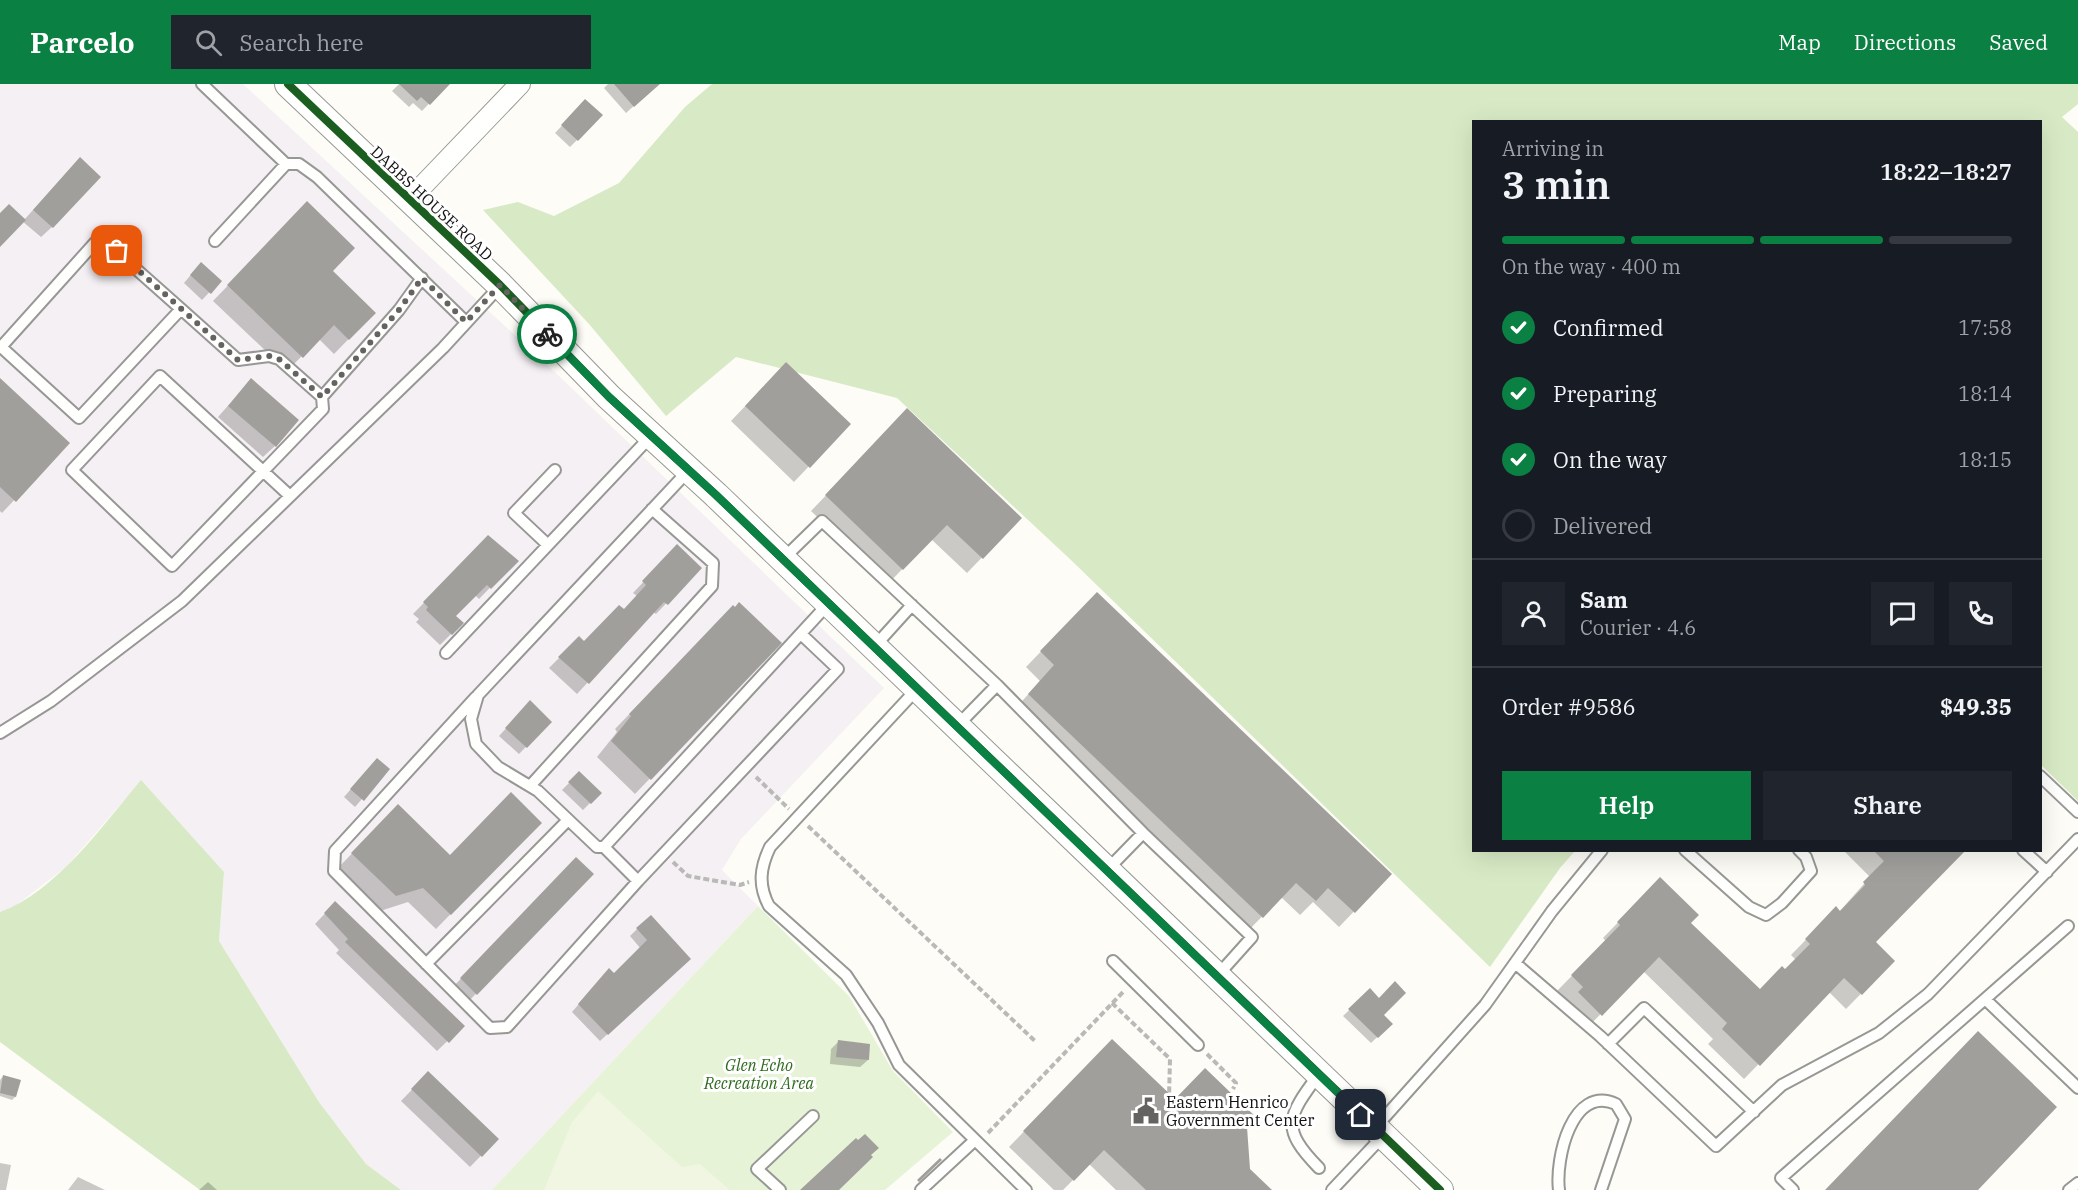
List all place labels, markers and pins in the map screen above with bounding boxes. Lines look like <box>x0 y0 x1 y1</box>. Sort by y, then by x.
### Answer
pin <box>91 225 142 276</box>
pin <box>1335 1089 1386 1140</box>
place label: Eastern Henrico Government Center <box>1166 1092 1314 1130</box>
public building icon: Eastern Henrico Government Center <box>1131 1096 1161 1126</box>

